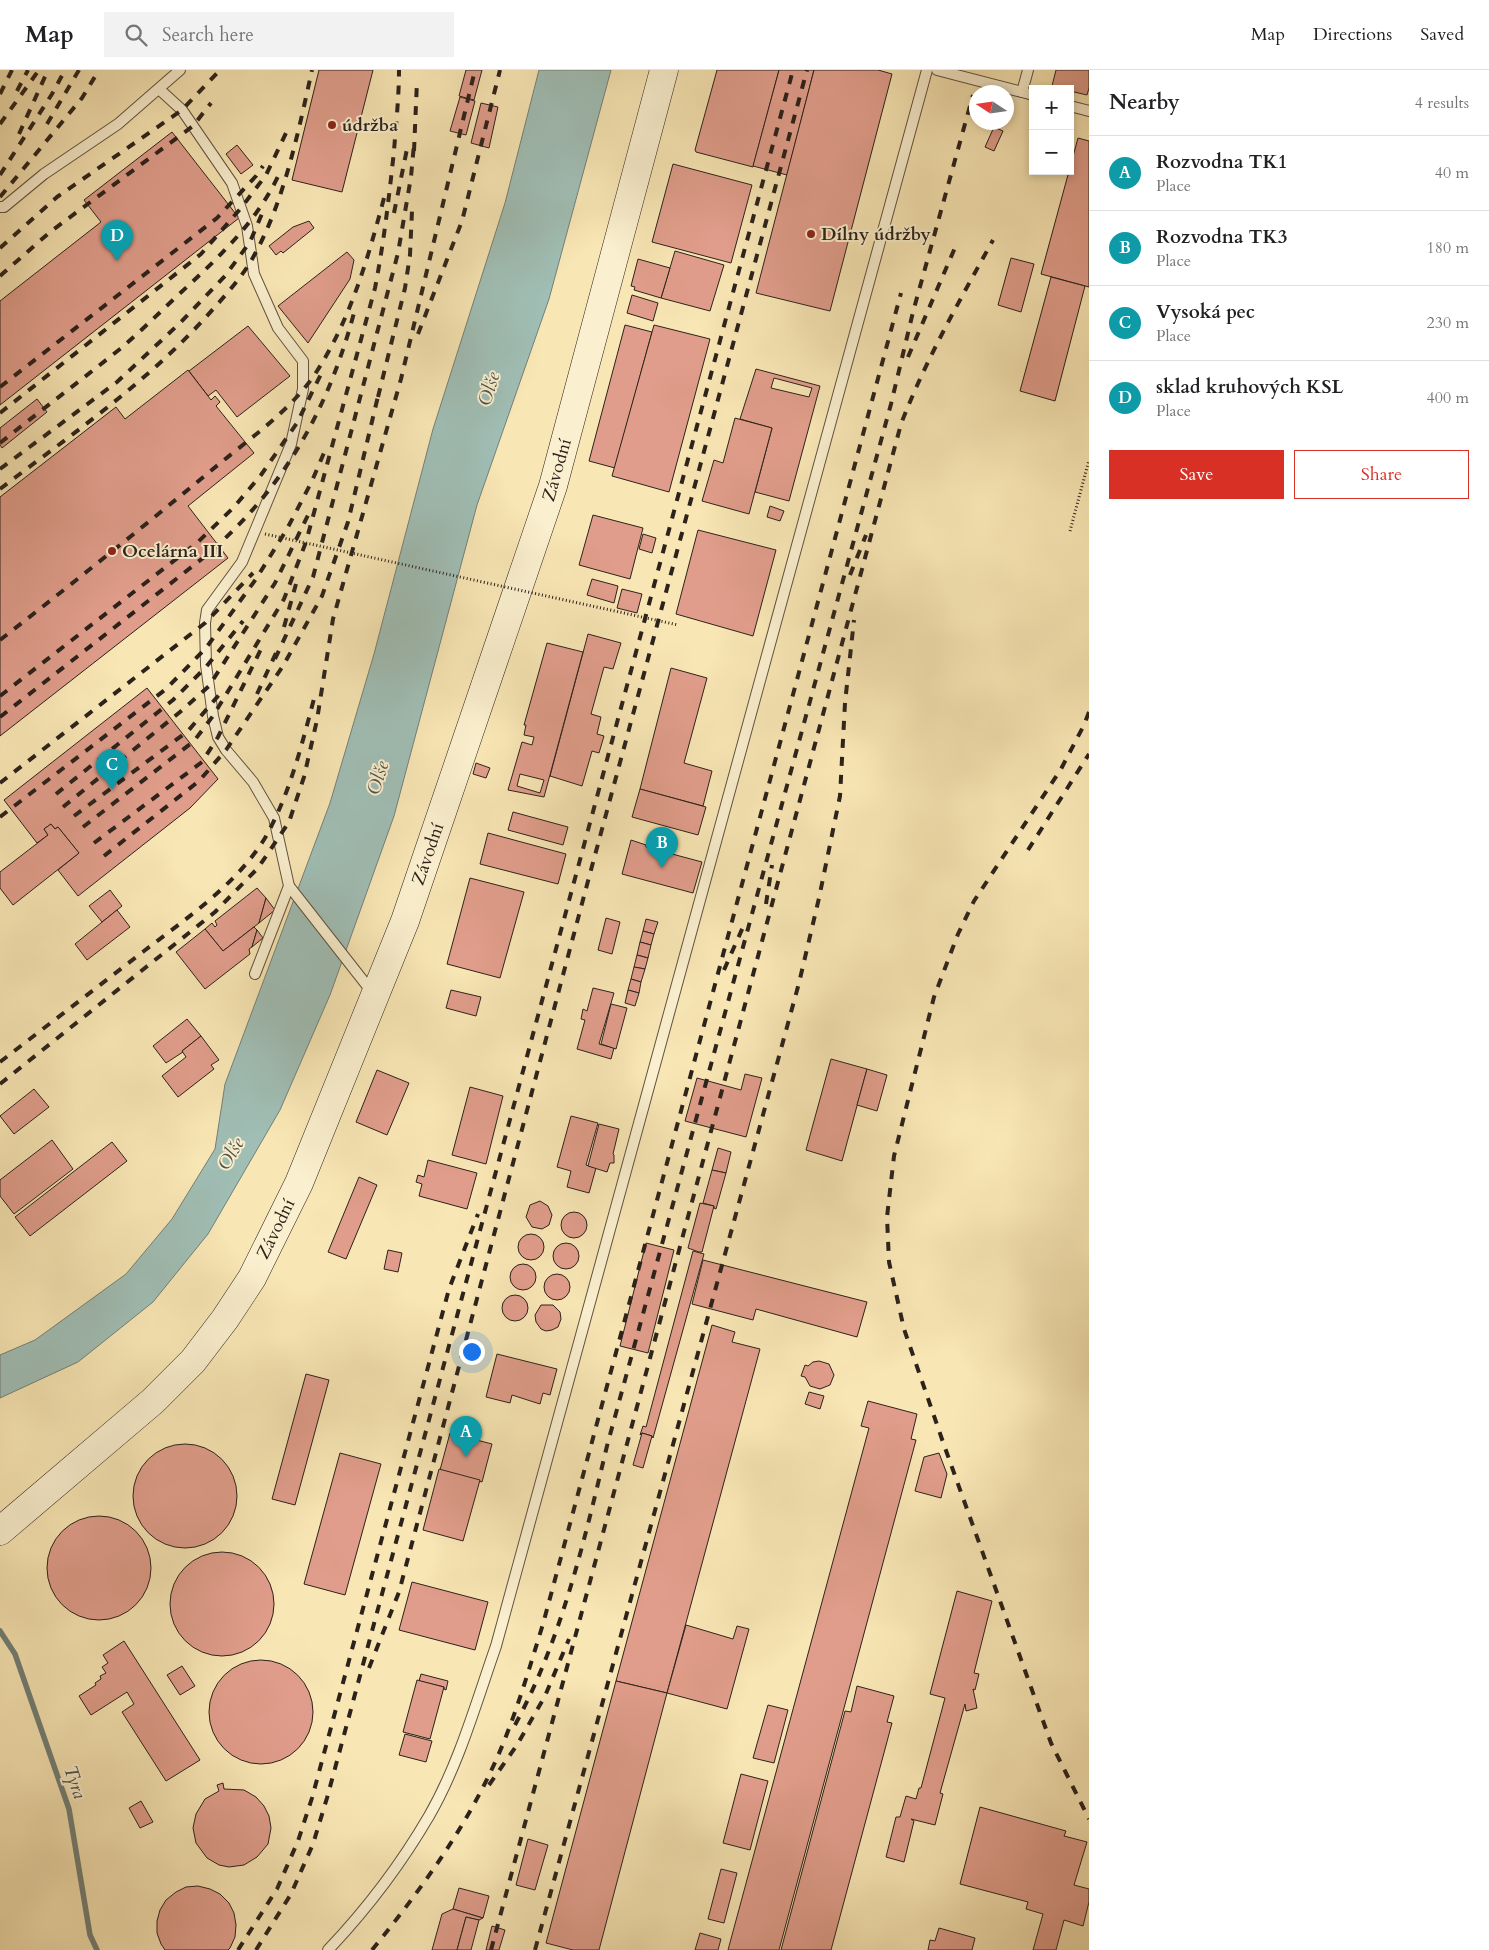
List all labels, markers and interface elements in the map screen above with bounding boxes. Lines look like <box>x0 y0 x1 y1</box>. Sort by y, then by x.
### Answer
search box <box>104 12 454 57</box>
text: Map <box>25 18 74 51</box>
icon: search <box>122 21 150 49</box>
text: Search here <box>162 22 254 48</box>
text: Map <box>1251 22 1285 47</box>
text: Directions <box>1313 22 1392 47</box>
text: Saved <box>1420 22 1464 47</box>
north arrow <box>969 85 1014 130</box>
map controls <box>1029 85 1074 175</box>
button: + <box>1029 85 1074 130</box>
text: Nearby <box>1109 88 1180 117</box>
text: 4 results <box>1415 92 1469 114</box>
place label: údržba <box>342 113 398 138</box>
marker: údržba <box>326 119 338 131</box>
button: − <box>1029 130 1074 175</box>
text: Rozvodna TK1 <box>1156 149 1288 175</box>
text: A <box>1119 162 1131 184</box>
text: 40 m <box>1435 162 1469 184</box>
text: Place <box>1156 175 1191 197</box>
pin: D <box>101 220 133 261</box>
place label: Dílny údržby <box>821 222 932 247</box>
text: Rozvodna TK3 <box>1156 224 1288 250</box>
marker: Dílny údržby <box>805 228 817 240</box>
text: B <box>1119 237 1131 259</box>
text: 180 m <box>1427 237 1469 259</box>
text: Place <box>1156 250 1191 272</box>
text: Vysoká pec <box>1156 299 1255 325</box>
text: C <box>1119 312 1131 334</box>
text: 230 m <box>1427 312 1469 334</box>
text: Place <box>1156 325 1191 347</box>
water label: Olše <box>472 368 506 409</box>
text: sklad kruhových KSL <box>1156 374 1344 400</box>
text: D <box>1118 387 1132 409</box>
text: 400 m <box>1427 387 1469 409</box>
text: Place <box>1156 400 1191 422</box>
street label: Závodní <box>536 436 578 504</box>
button: Save <box>1109 450 1284 499</box>
button: Share <box>1294 450 1469 499</box>
place label: Ocelárna III <box>122 539 223 564</box>
marker: Ocelárna III <box>106 545 118 557</box>
pin: C <box>96 749 128 790</box>
water label: Olše <box>361 757 395 798</box>
street label: Závodní <box>406 820 450 888</box>
pin: B <box>646 827 678 868</box>
water label: Olše <box>211 1132 251 1175</box>
street label: Závodní <box>251 1195 301 1263</box>
your location <box>459 1339 485 1365</box>
pin: A <box>450 1416 482 1457</box>
water label: Tyra <box>57 1762 93 1803</box>

